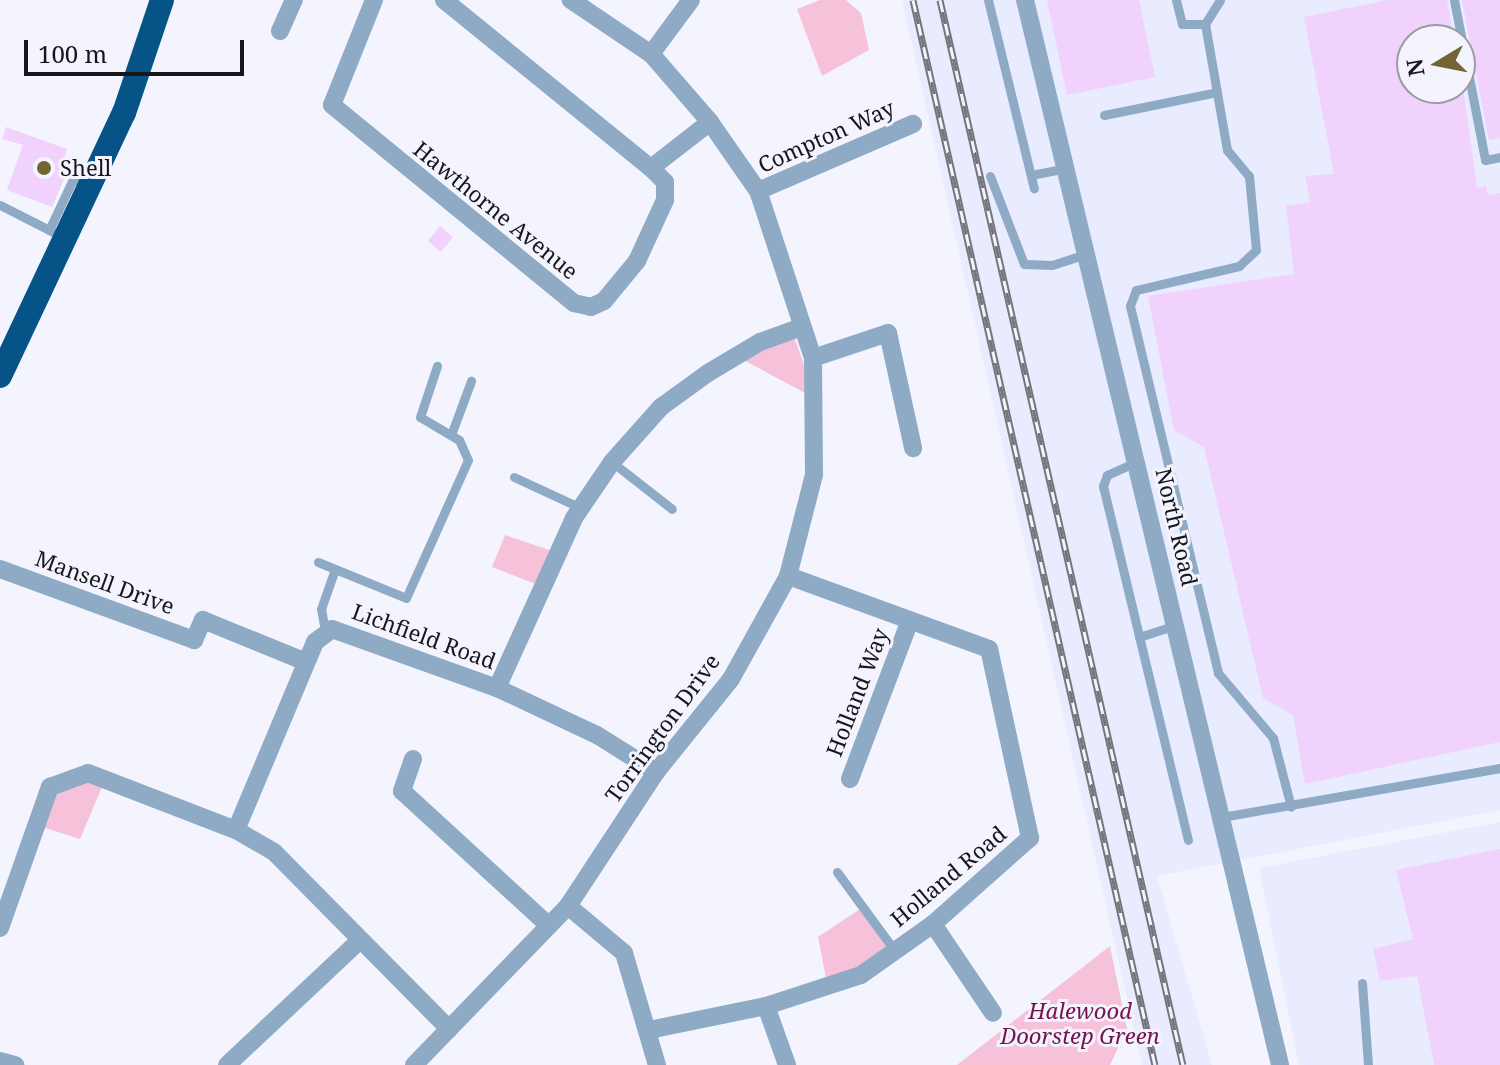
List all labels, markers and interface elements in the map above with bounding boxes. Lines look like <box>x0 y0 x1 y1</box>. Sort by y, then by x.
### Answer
scale bar <box>28 24 248 74</box>
north arrow <box>1396 24 1476 104</box>
text: 100 m <box>38 37 107 70</box>
text: N <box>1398 57 1431 79</box>
street label: Compton Way <box>754 94 898 178</box>
street label: Hawthorne Avenue <box>408 136 584 284</box>
place label: Shell <box>60 155 111 181</box>
marker: Shell <box>35 159 53 177</box>
street label: North Road <box>1151 465 1203 589</box>
street label: Mansell Drive <box>32 545 178 619</box>
street label: Lichfield Road <box>349 598 499 674</box>
street label: Holland Way <box>820 624 894 760</box>
street label: Torrington Drive <box>599 649 725 807</box>
street label: Holland Road <box>885 820 1011 932</box>
park label: Halewood Doorstep Green <box>1000 997 1160 1048</box>

